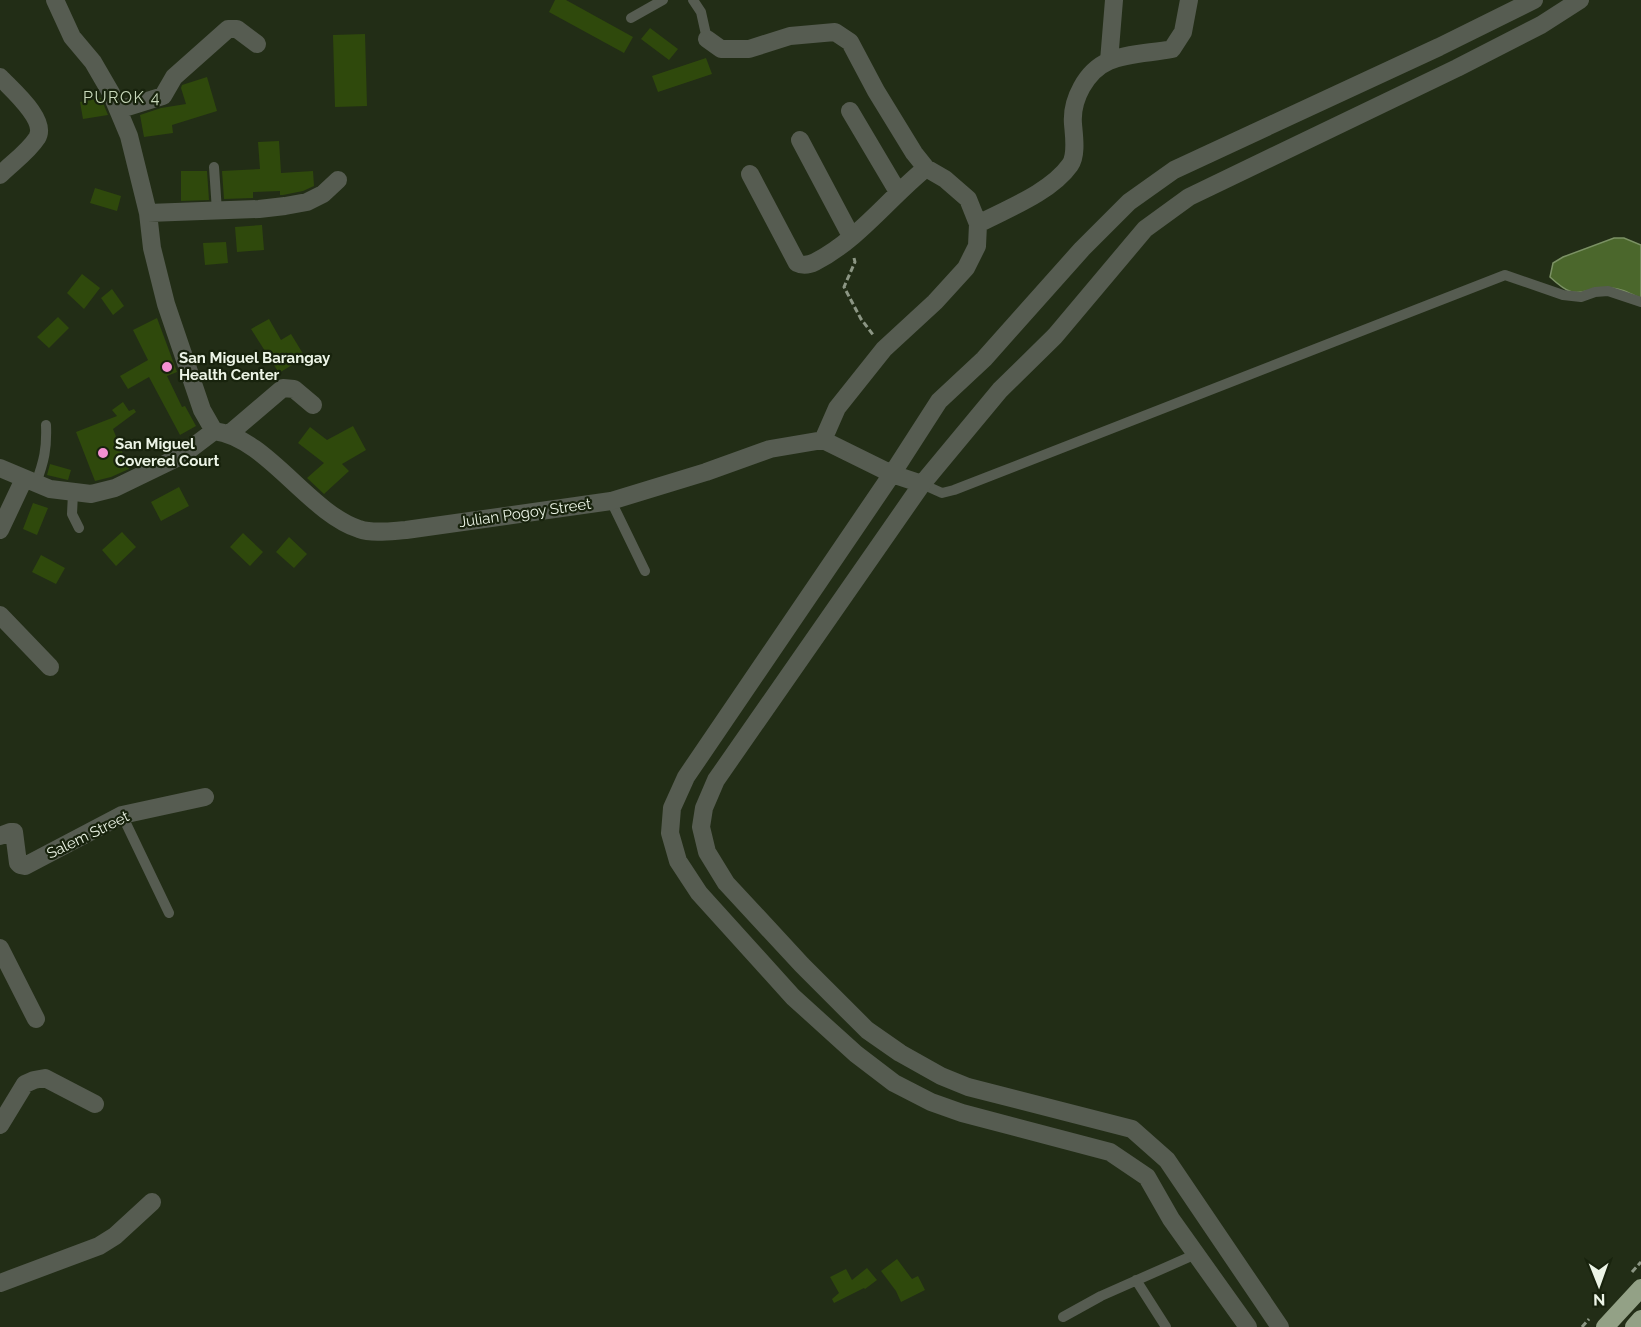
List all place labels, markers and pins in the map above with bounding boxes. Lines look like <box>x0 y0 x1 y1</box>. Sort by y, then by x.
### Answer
place label: San Miguel Barangay Health Center <box>179 349 331 384</box>
marker: San Miguel Barangay Health Center <box>160 360 174 374</box>
place label: San Miguel Covered Court <box>115 435 219 470</box>
marker: San Miguel Covered Court <box>96 446 110 460</box>

